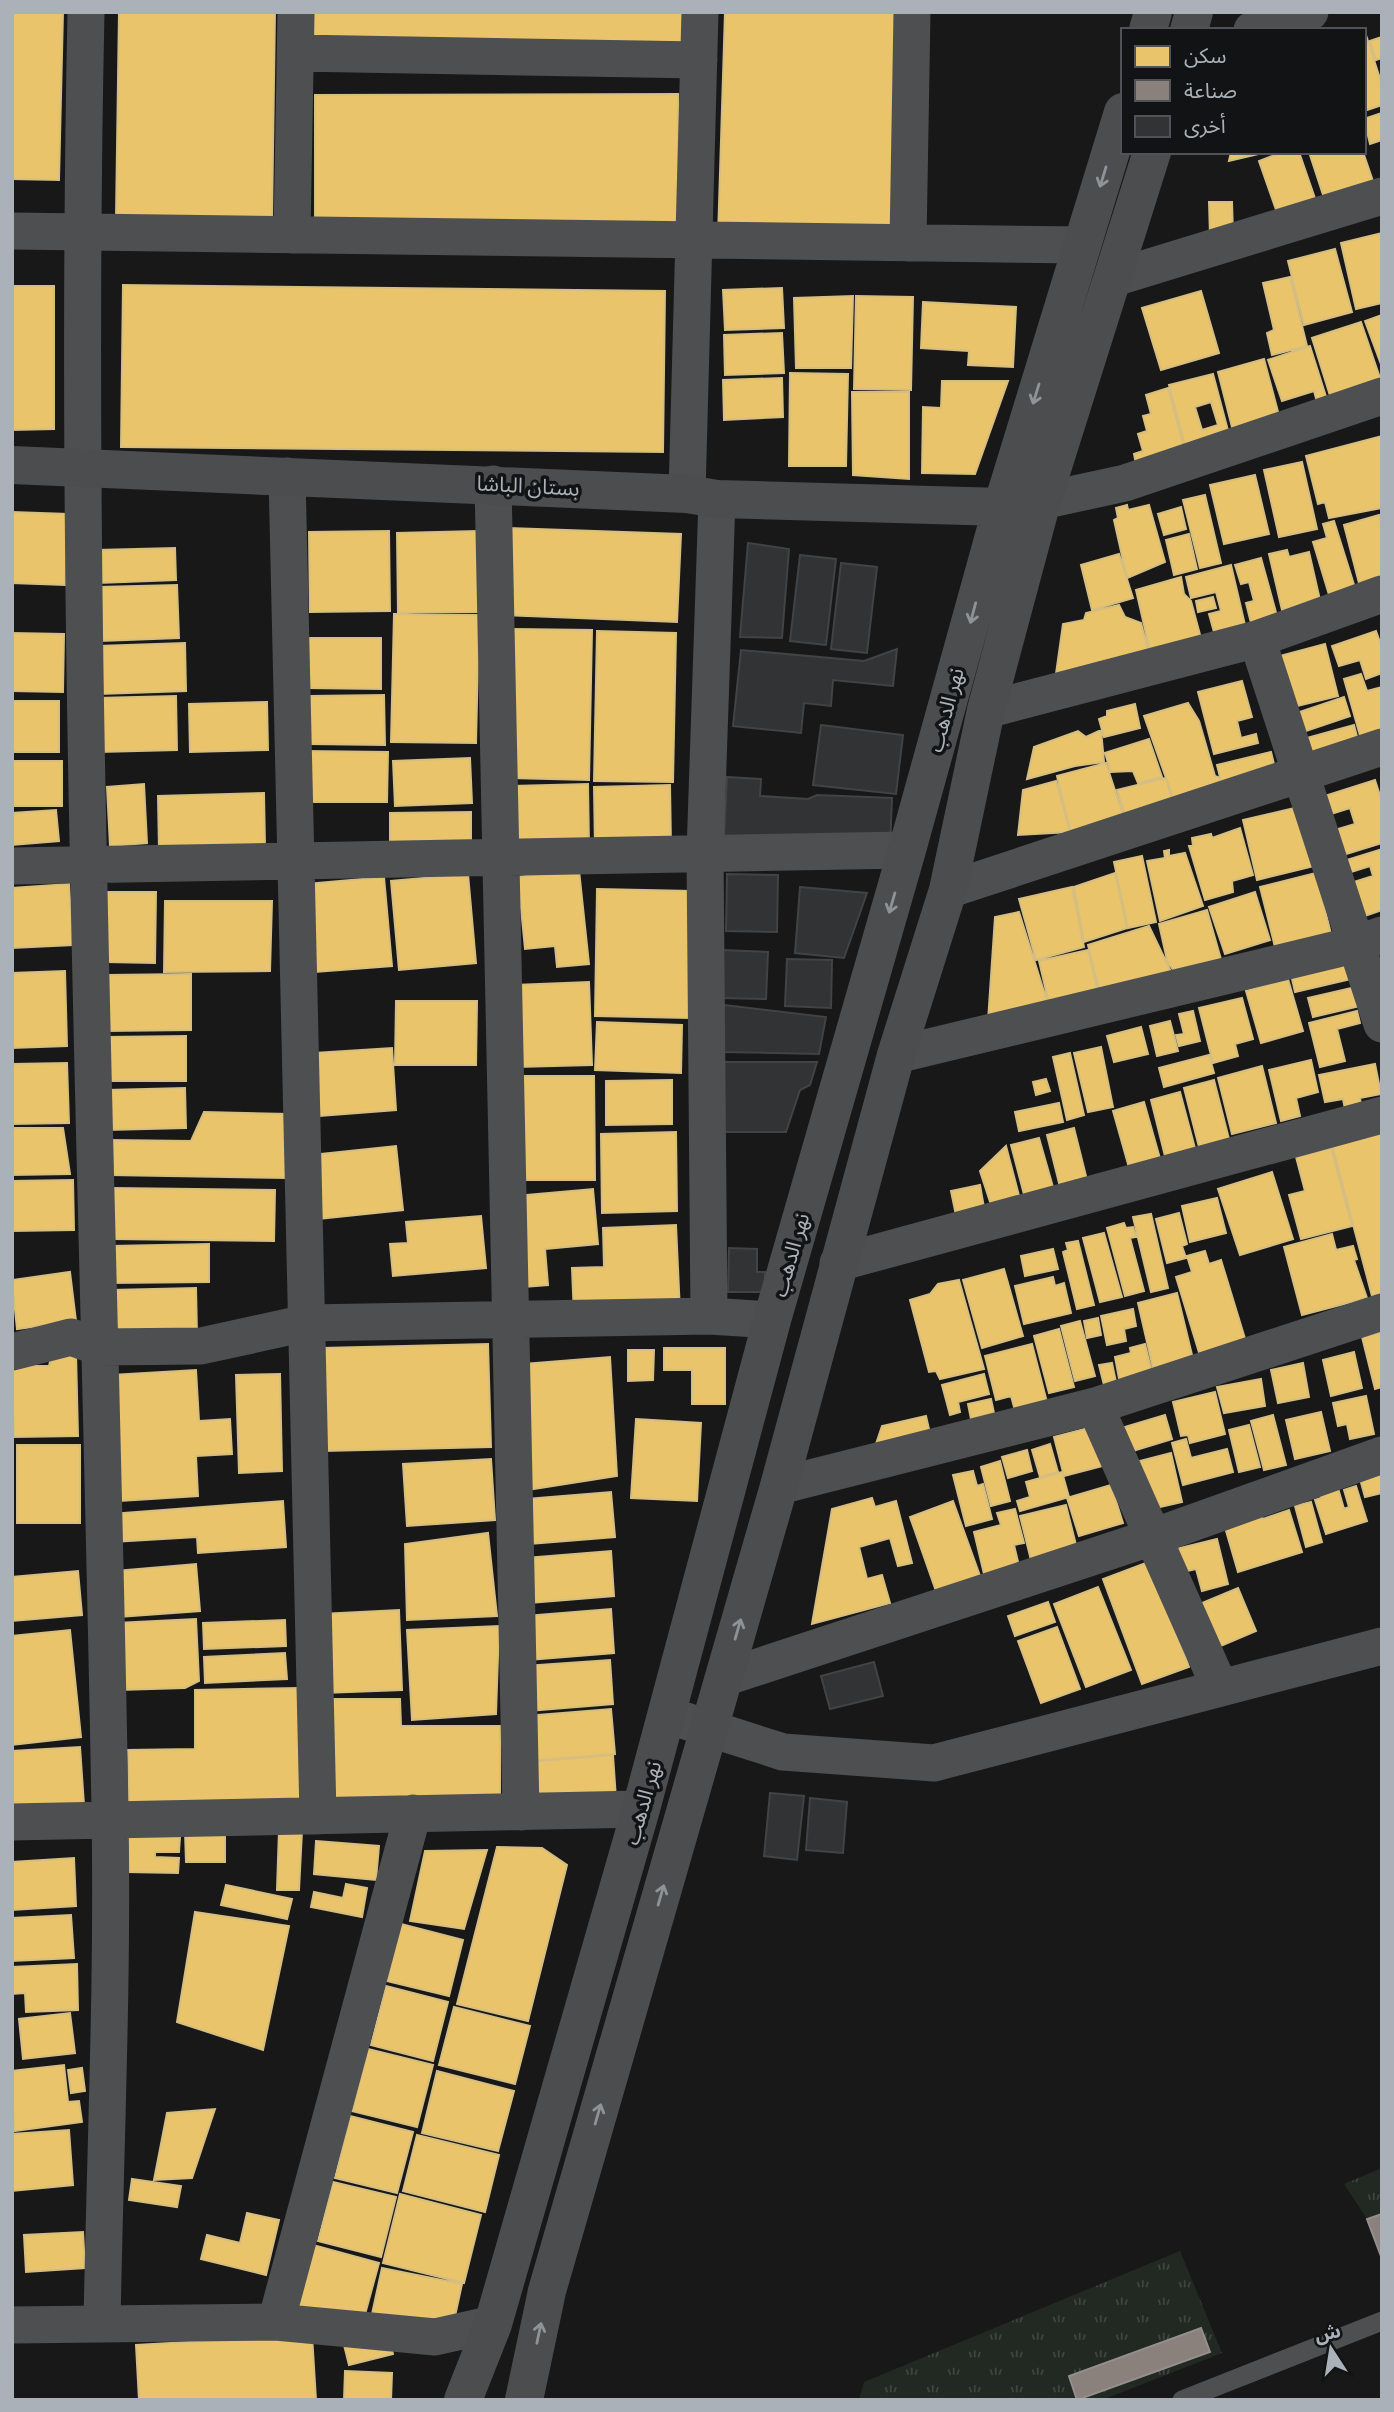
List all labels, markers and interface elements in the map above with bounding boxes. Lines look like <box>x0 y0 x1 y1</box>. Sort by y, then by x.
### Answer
legend <box>1121 28 1366 154</box>
text: سكن <box>1184 44 1226 71</box>
text: صناعة <box>1184 79 1237 106</box>
text: أخرى <box>1184 113 1226 141</box>
one-way arrow <box>1095 165 1108 187</box>
one-way arrow <box>1029 383 1042 405</box>
street label: بستان الباشا <box>476 471 580 504</box>
one-way arrow <box>965 602 978 624</box>
street label: نهر الدهب <box>923 665 972 756</box>
one-way arrow <box>885 892 898 914</box>
street label: نهر الدهب <box>768 1210 817 1301</box>
one-way arrow <box>732 1619 745 1641</box>
street label: نهر الدهب <box>620 1758 669 1849</box>
one-way arrow <box>655 1884 668 1907</box>
one-way arrow <box>593 2103 606 2125</box>
north arrow <box>1296 2314 1366 2384</box>
text: ش <box>1313 2320 1343 2349</box>
one-way arrow <box>532 2322 546 2345</box>

